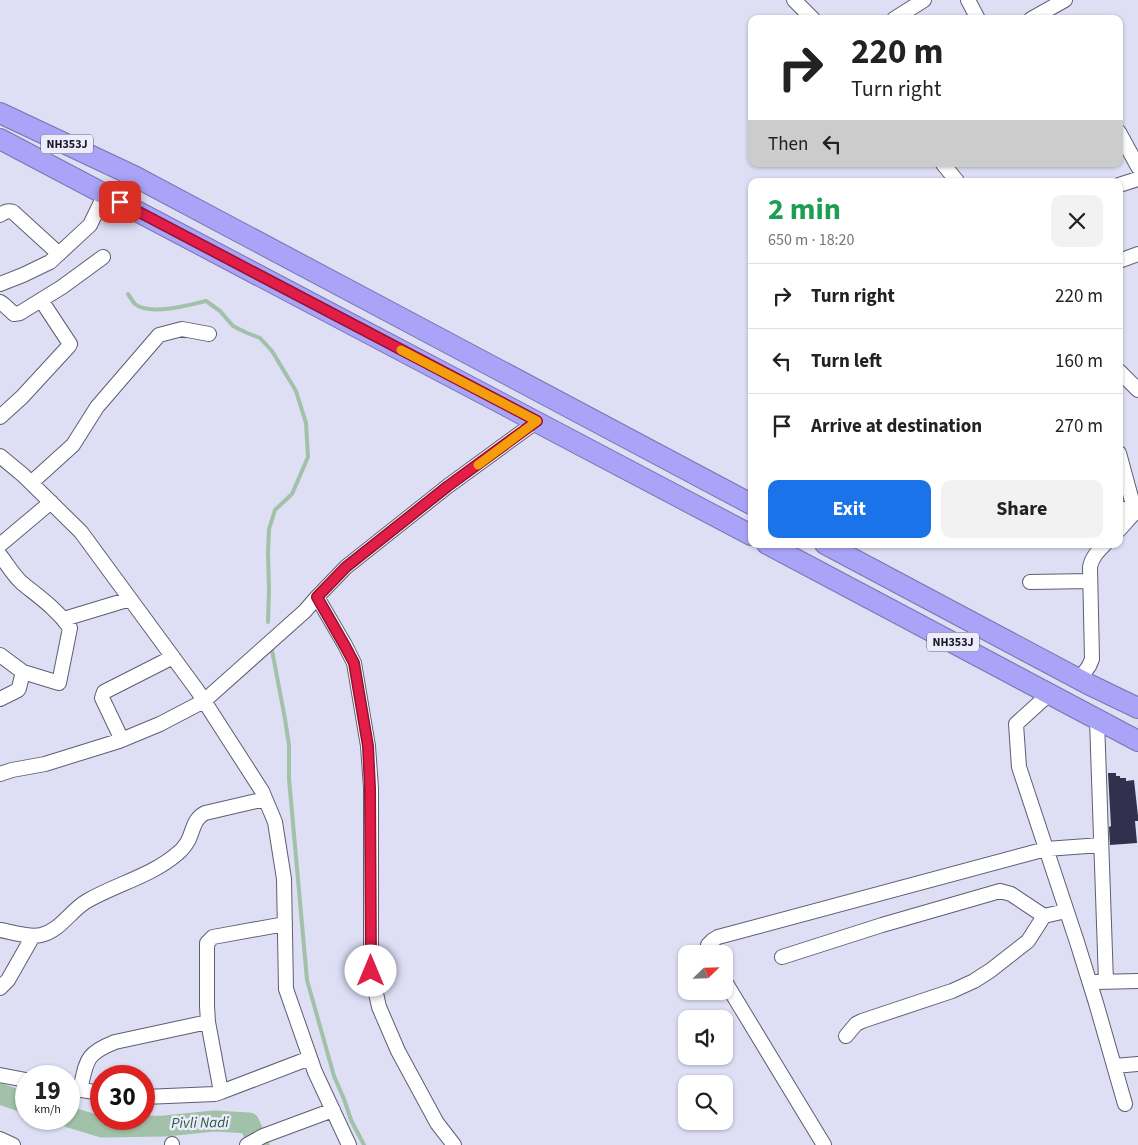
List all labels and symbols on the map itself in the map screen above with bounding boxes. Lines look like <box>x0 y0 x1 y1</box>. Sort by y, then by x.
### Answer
road number: NH353J <box>41 134 93 154</box>
pin <box>99 181 141 223</box>
road number: NH353J <box>927 632 979 652</box>
position arrow <box>344 944 396 996</box>
north arrow <box>678 945 732 1000</box>
speed limit sign: 30 <box>90 1065 155 1130</box>
water label: Pivli Nadi <box>171 1112 229 1134</box>

